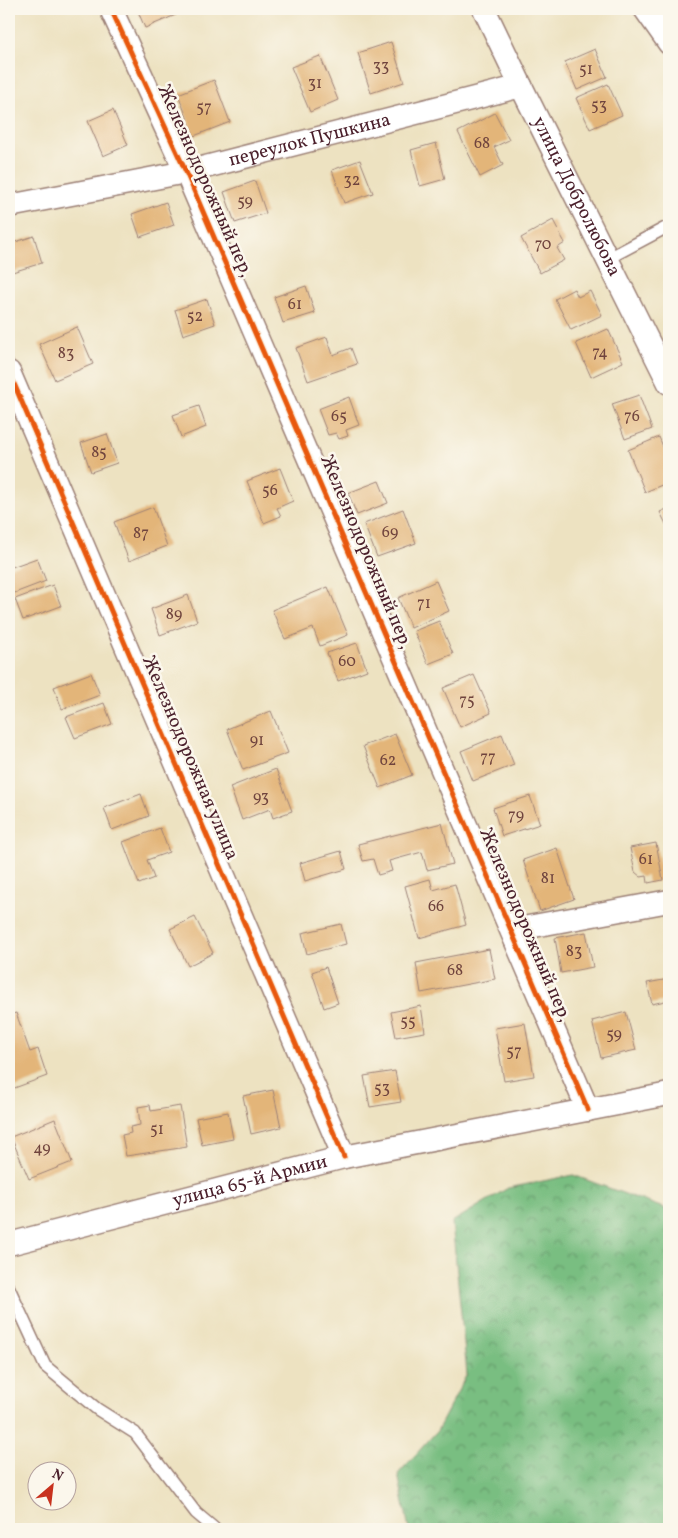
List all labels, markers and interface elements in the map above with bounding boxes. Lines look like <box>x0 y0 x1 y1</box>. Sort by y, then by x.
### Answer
house number: 33 <box>373 56 389 78</box>
house number: 51 <box>579 59 593 81</box>
house number: 31 <box>308 73 322 95</box>
street label: Железнодорожный пер, <box>151 80 259 282</box>
house number: 53 <box>591 95 607 117</box>
house number: 57 <box>196 97 212 119</box>
street label: переулок Пушкина <box>226 107 394 174</box>
street label: улица Добролюбова <box>525 112 627 281</box>
house number: 68 <box>474 133 490 155</box>
house number: 32 <box>344 170 360 192</box>
house number: 59 <box>237 191 253 213</box>
house number: 70 <box>535 234 551 256</box>
house number: 61 <box>288 294 302 316</box>
house number: 52 <box>187 306 203 328</box>
house number: 74 <box>592 342 608 364</box>
house number: 83 <box>58 343 74 365</box>
house number: 65 <box>331 406 347 428</box>
house number: 76 <box>624 406 640 428</box>
house number: 85 <box>91 442 107 464</box>
street label: Железнодорожный пер, <box>313 451 419 653</box>
house number: 56 <box>262 480 278 502</box>
house number: 69 <box>382 522 398 544</box>
house number: 87 <box>133 523 149 545</box>
house number: 71 <box>417 593 431 615</box>
house number: 89 <box>166 604 182 626</box>
house number: 60 <box>338 651 356 673</box>
street label: Железнодорожная улица <box>135 652 245 864</box>
house number: 75 <box>459 690 475 712</box>
house number: 91 <box>250 730 264 752</box>
house number: 77 <box>480 747 496 769</box>
house number: 62 <box>380 750 396 772</box>
house number: 93 <box>253 787 269 809</box>
house number: 79 <box>508 805 524 827</box>
street label: Железнодорожный пер, <box>472 824 578 1026</box>
house number: 61 <box>639 849 653 871</box>
house number: 81 <box>541 868 555 890</box>
house number: 66 <box>428 896 444 918</box>
house number: 83 <box>566 941 582 963</box>
house number: 68 <box>447 960 463 982</box>
house number: 55 <box>400 1011 416 1033</box>
house number: 59 <box>606 1024 622 1046</box>
house number: 57 <box>506 1041 522 1063</box>
house number: 53 <box>374 1078 390 1100</box>
house number: 51 <box>150 1119 164 1141</box>
house number: 49 <box>33 1138 51 1160</box>
street label: улица 65-й Армии <box>170 1149 330 1214</box>
north arrow <box>28 1460 78 1510</box>
text: N <box>48 1465 66 1487</box>

